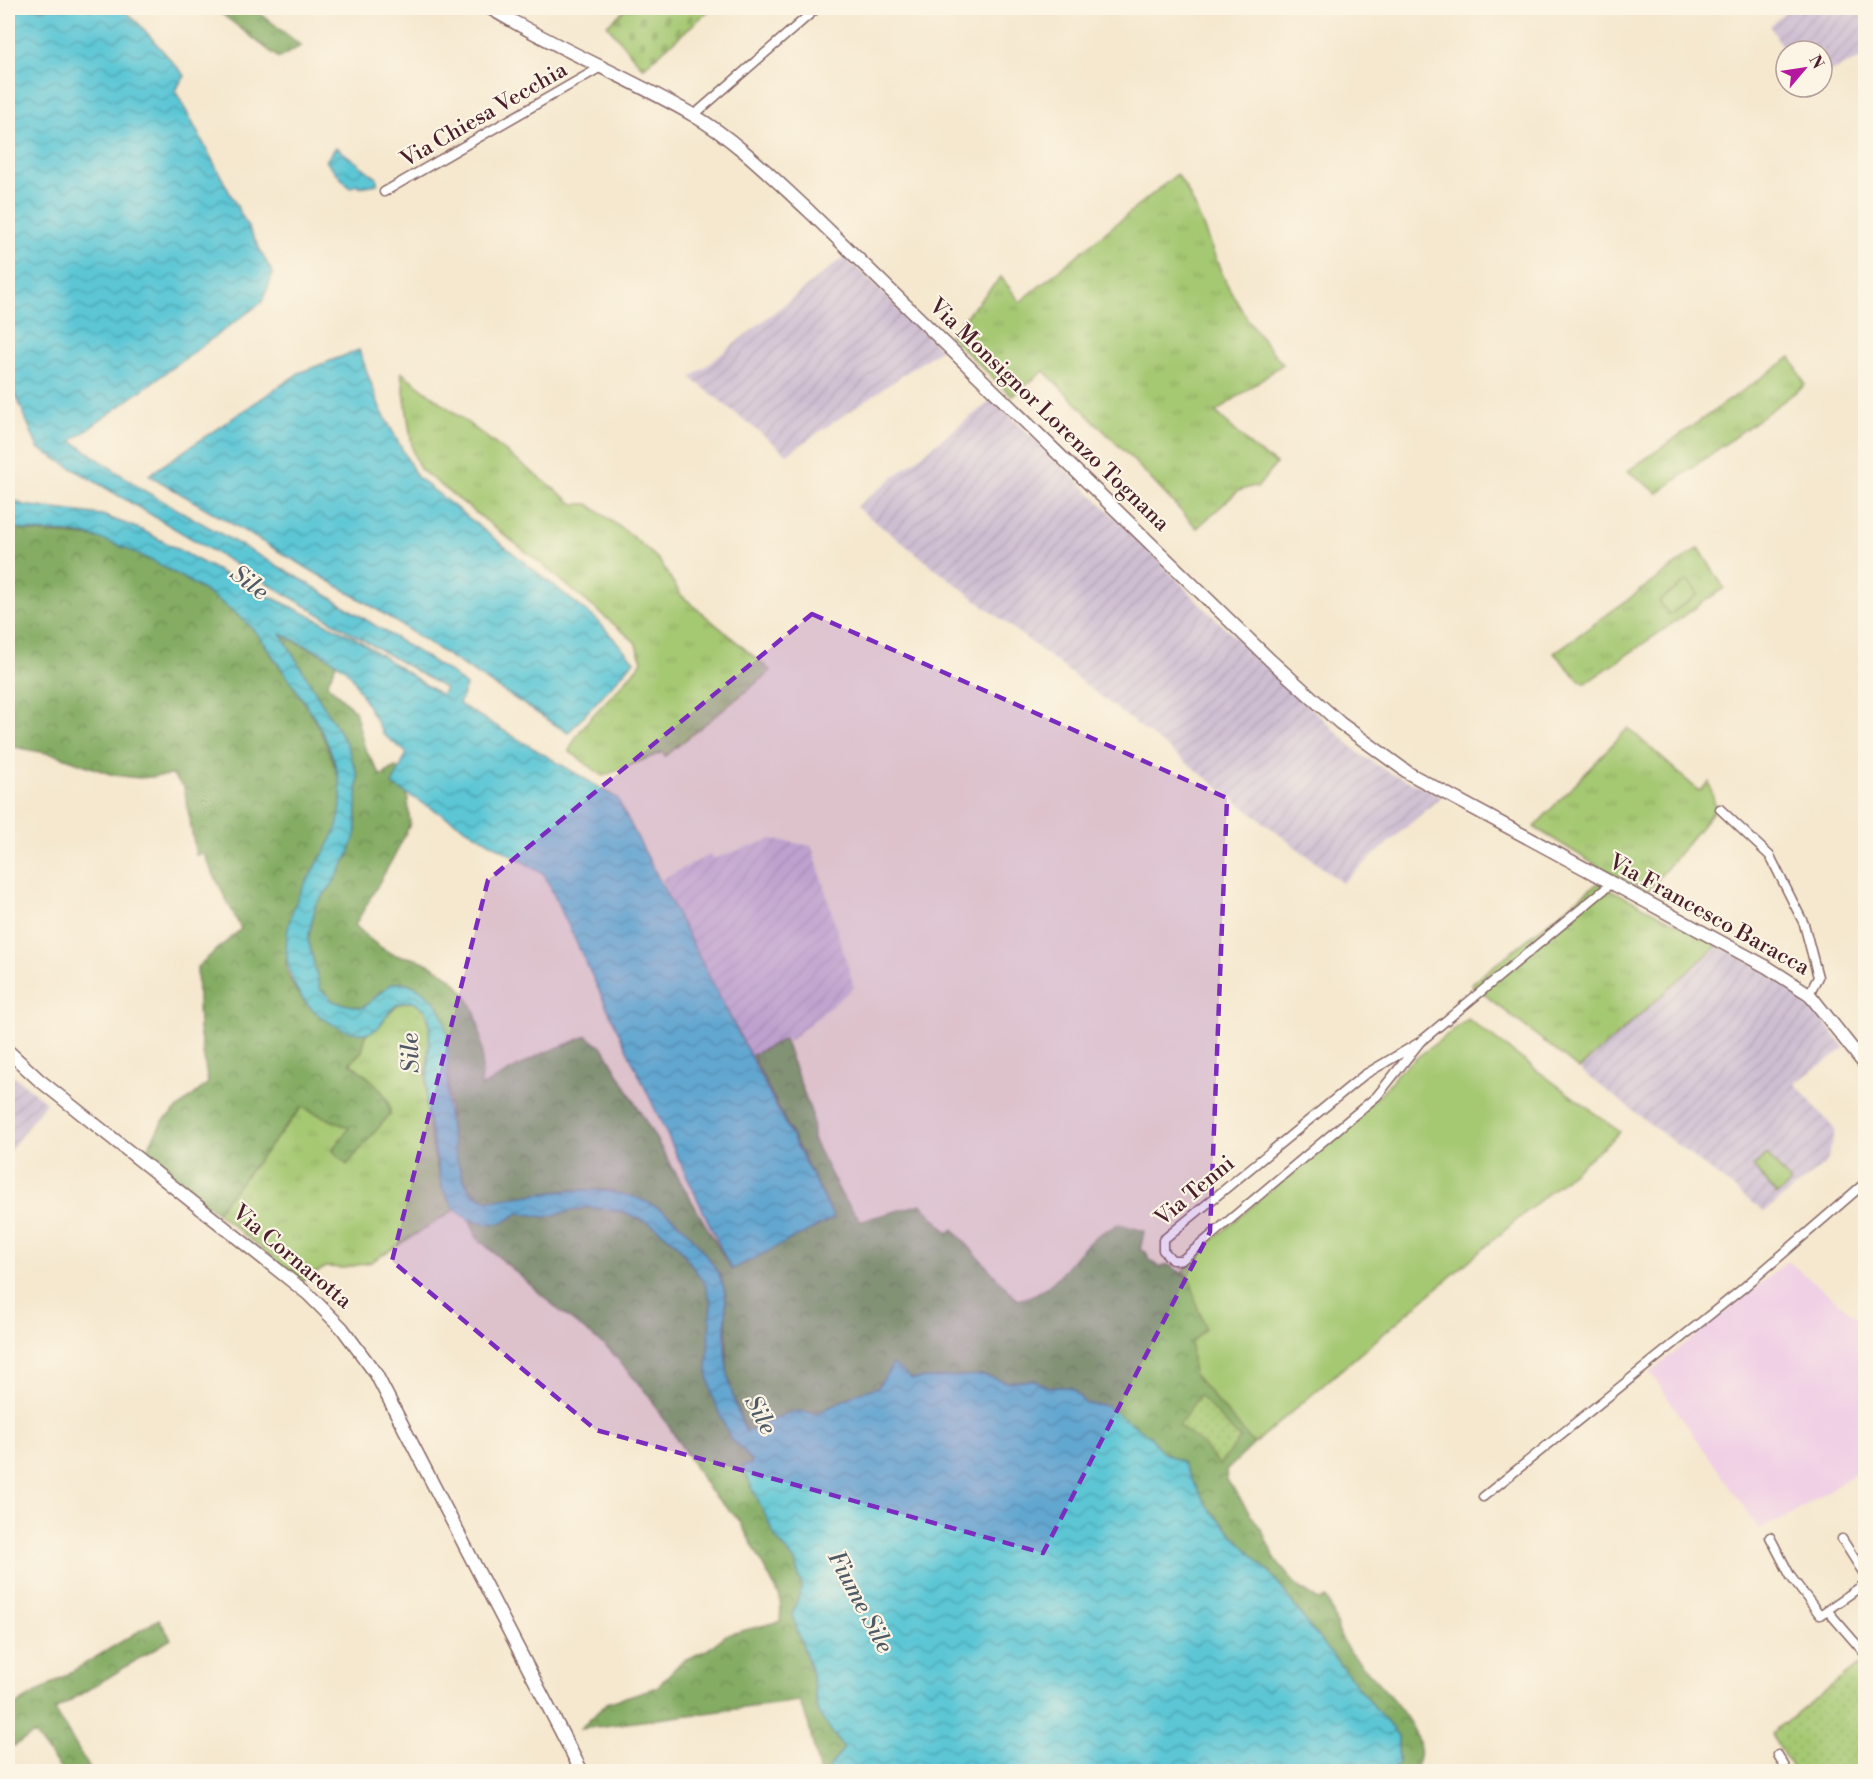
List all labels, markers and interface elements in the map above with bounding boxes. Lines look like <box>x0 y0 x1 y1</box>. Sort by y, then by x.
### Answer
north arrow <box>1774 39 1834 99</box>
text: N <box>1804 52 1828 73</box>
street label: Via Chiesa Vecchia <box>395 56 573 174</box>
street label: Via Monsignor Lorenzo Tognana <box>922 292 1175 538</box>
water label: Sile <box>224 559 274 607</box>
street label: Via Francesco Baracca <box>1603 848 1815 982</box>
water label: Sile <box>395 1032 427 1074</box>
street label: Via Tenni <box>1149 1150 1240 1233</box>
street label: Via Cornarotta <box>226 1199 358 1315</box>
water label: Sile <box>737 1390 783 1440</box>
water label: Fiume Sile <box>820 1546 900 1658</box>

